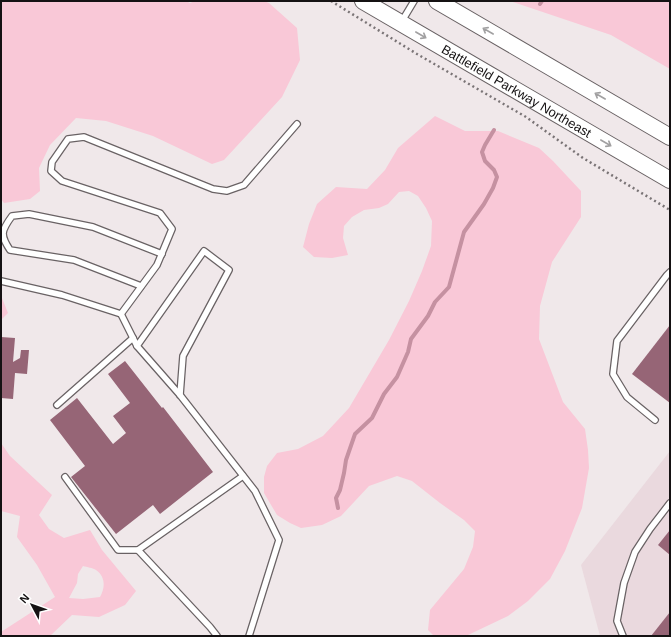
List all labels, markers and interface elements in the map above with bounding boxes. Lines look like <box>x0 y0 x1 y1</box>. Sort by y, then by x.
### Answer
one-way arrow <box>482 26 494 34</box>
one-way arrow <box>415 31 427 39</box>
street label: Battlefield Parkway Northeast <box>439 42 594 141</box>
one-way arrow <box>594 92 606 100</box>
one-way arrow <box>600 139 612 147</box>
north arrow <box>12 585 52 625</box>
text: N <box>17 591 32 605</box>

